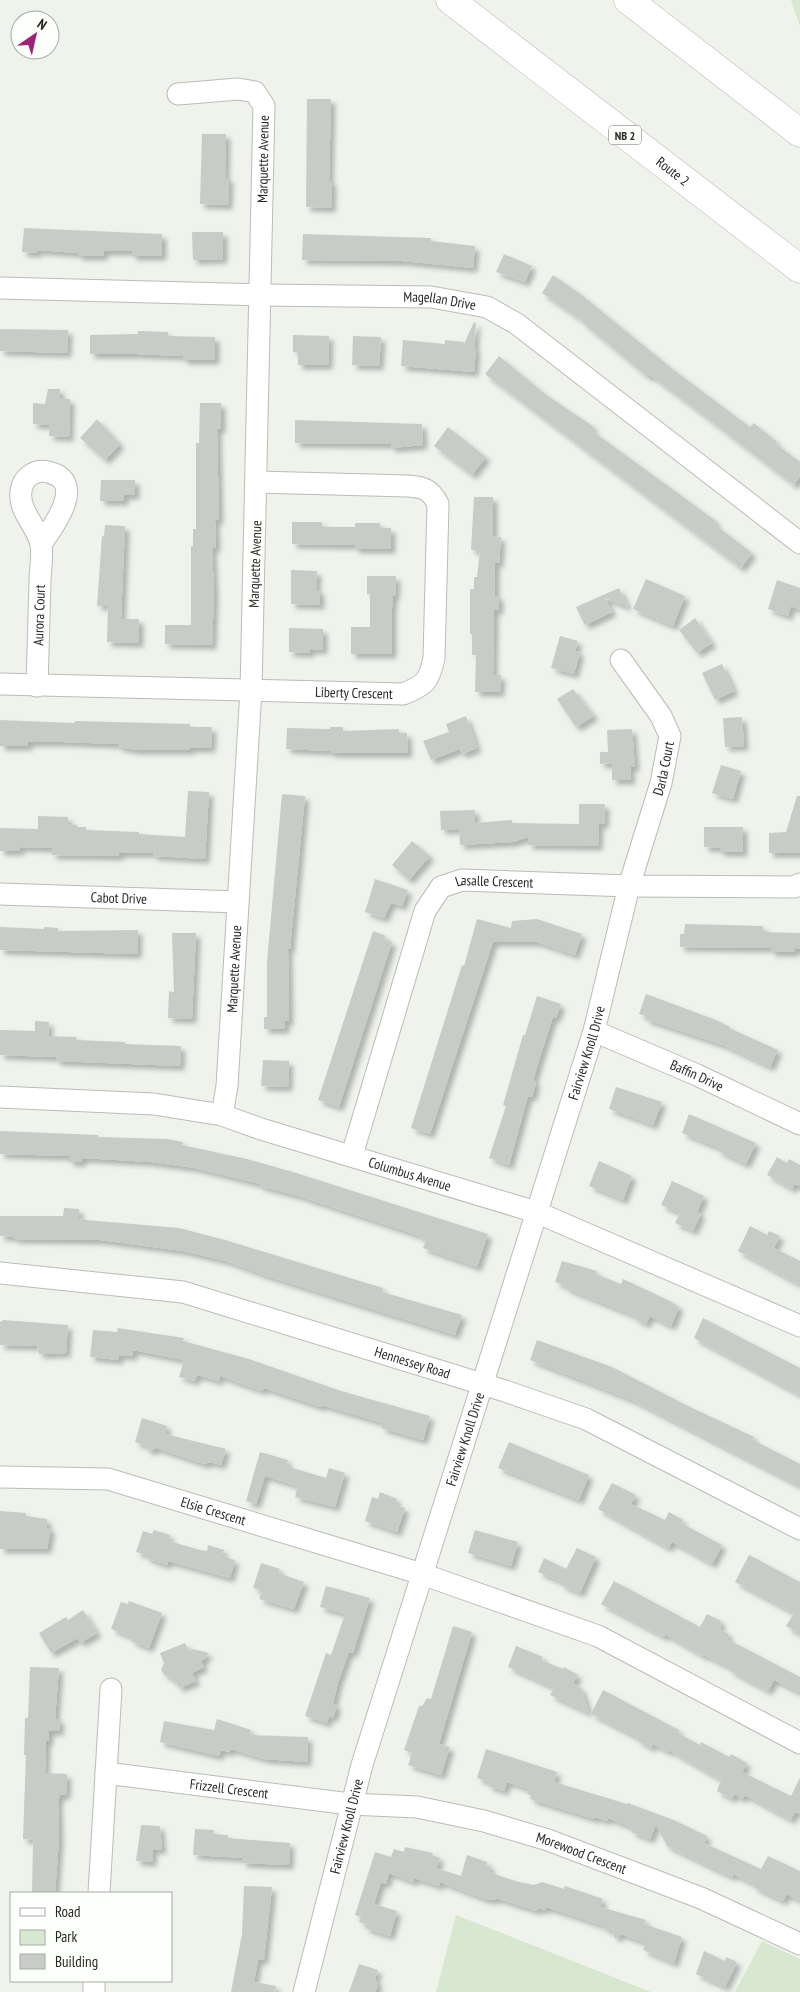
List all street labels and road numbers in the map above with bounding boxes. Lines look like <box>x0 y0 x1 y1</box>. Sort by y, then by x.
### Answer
street label: Marquette Avenue <box>253 115 273 203</box>
road number: NB 2 <box>609 126 641 144</box>
street label: Route 2 <box>653 153 693 190</box>
street label: Magellan Drive <box>403 288 478 314</box>
street label: Marquette Avenue <box>244 520 266 608</box>
street label: Aurora Court <box>29 584 49 646</box>
street label: Liberty Crescent <box>315 683 393 703</box>
street label: Darla Court <box>649 740 678 798</box>
street label: Lasalle Crescent <box>453 871 534 892</box>
street label: Cabot Drive <box>90 888 148 908</box>
street label: Marquette Avenue <box>223 925 245 1013</box>
street label: Fairview Knoll Drive <box>564 1004 609 1102</box>
street label: Baffin Drive <box>667 1056 727 1095</box>
street label: Columbus Avenue <box>366 1153 454 1195</box>
street label: Hennessey Road <box>372 1342 452 1383</box>
street label: Fairview Knoll Drive <box>442 1390 488 1488</box>
street label: Elsie Crescent <box>179 1493 248 1529</box>
street label: Frizzell Crescent <box>189 1775 270 1803</box>
street label: Fairview Knoll Drive <box>326 1777 367 1876</box>
street label: Morewood Crescent <box>534 1828 629 1878</box>

